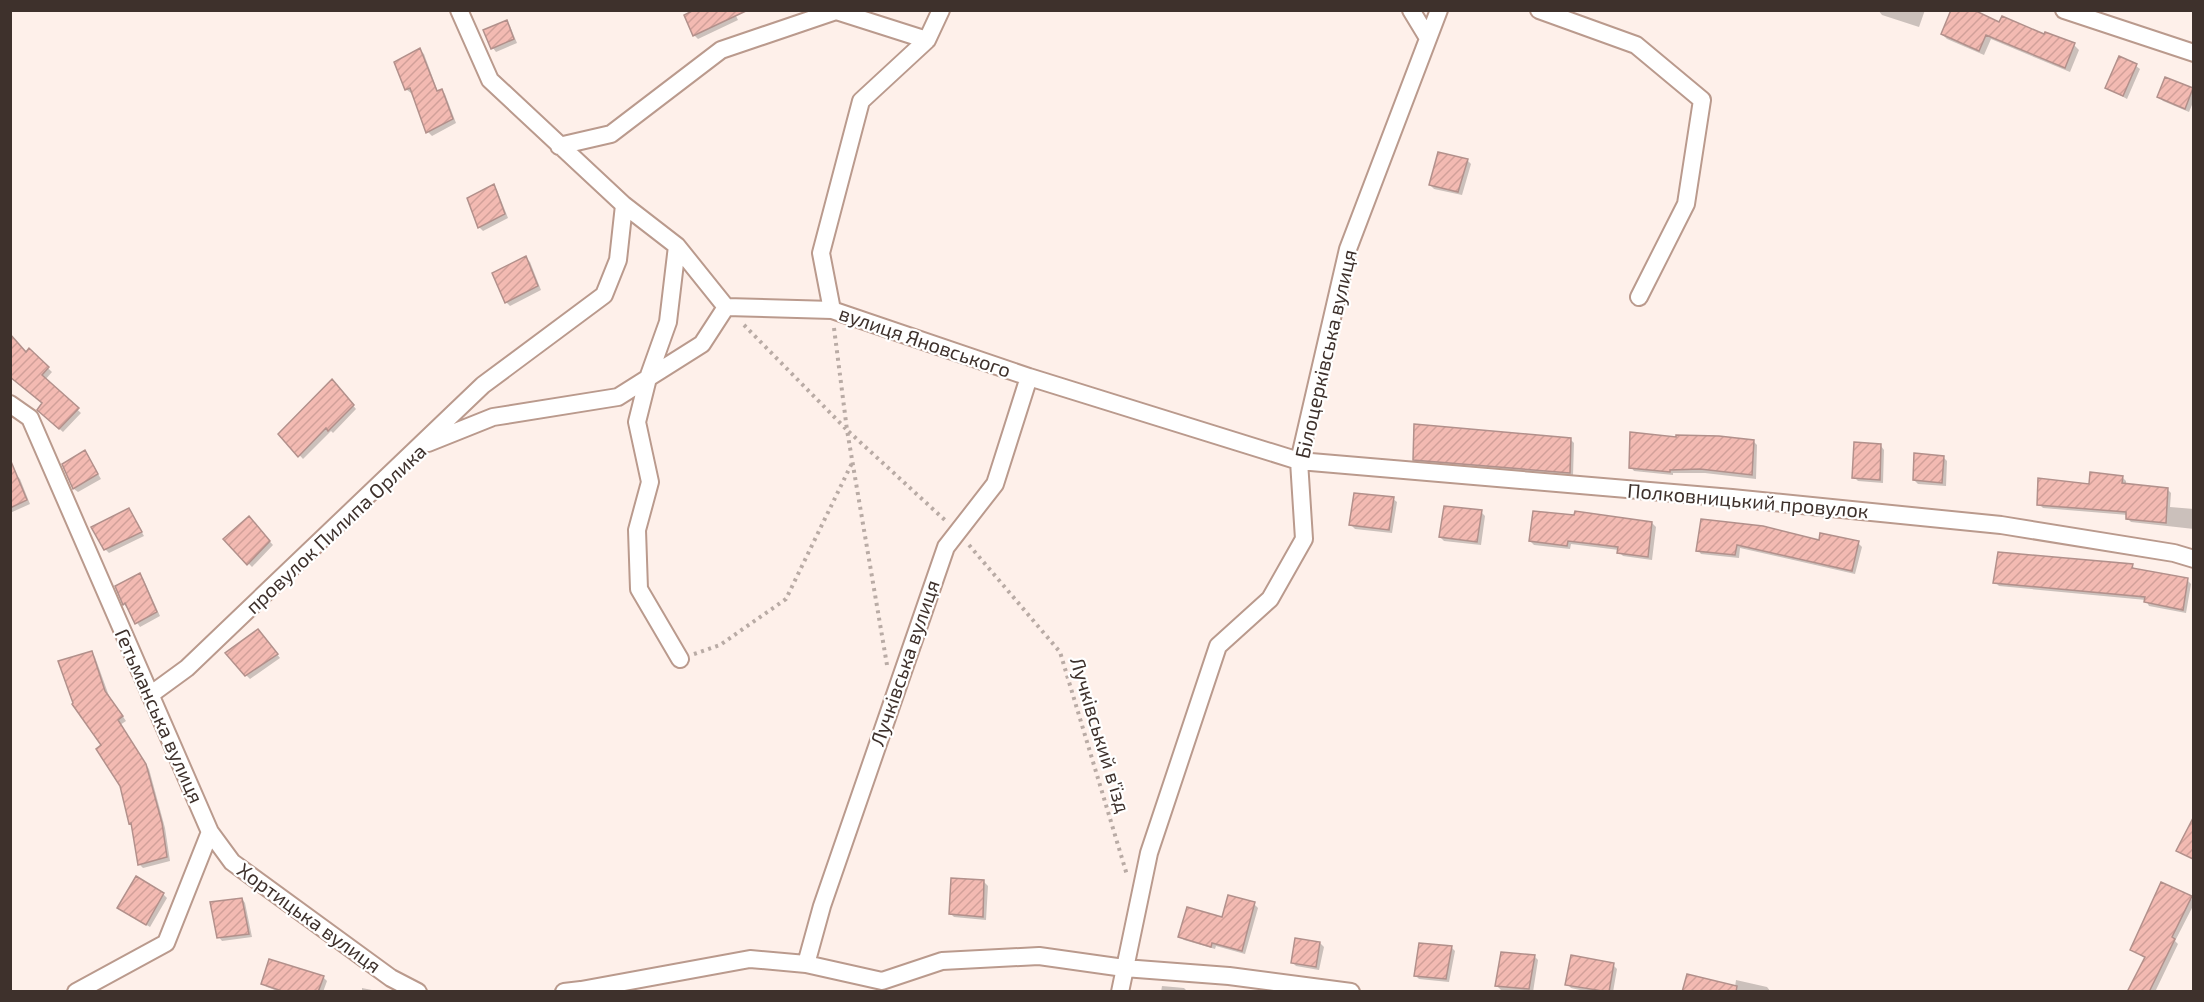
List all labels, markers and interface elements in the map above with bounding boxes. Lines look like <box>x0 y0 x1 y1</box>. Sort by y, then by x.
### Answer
street label: Білоцерківська вулиця <box>1289 247 1362 461</box>
street label: вулиця Яновського <box>836 300 1014 383</box>
street label: провулок Пилипа Орлика <box>240 438 431 619</box>
street label: Полковницький провулок <box>1626 477 1870 524</box>
street label: Лучківська вулиця <box>864 576 945 749</box>
street label: Гетьманська вулиця <box>110 625 209 807</box>
street label: Лучківський в'їзд <box>1065 654 1136 816</box>
street label: Хортицька вулиця <box>232 857 386 978</box>

